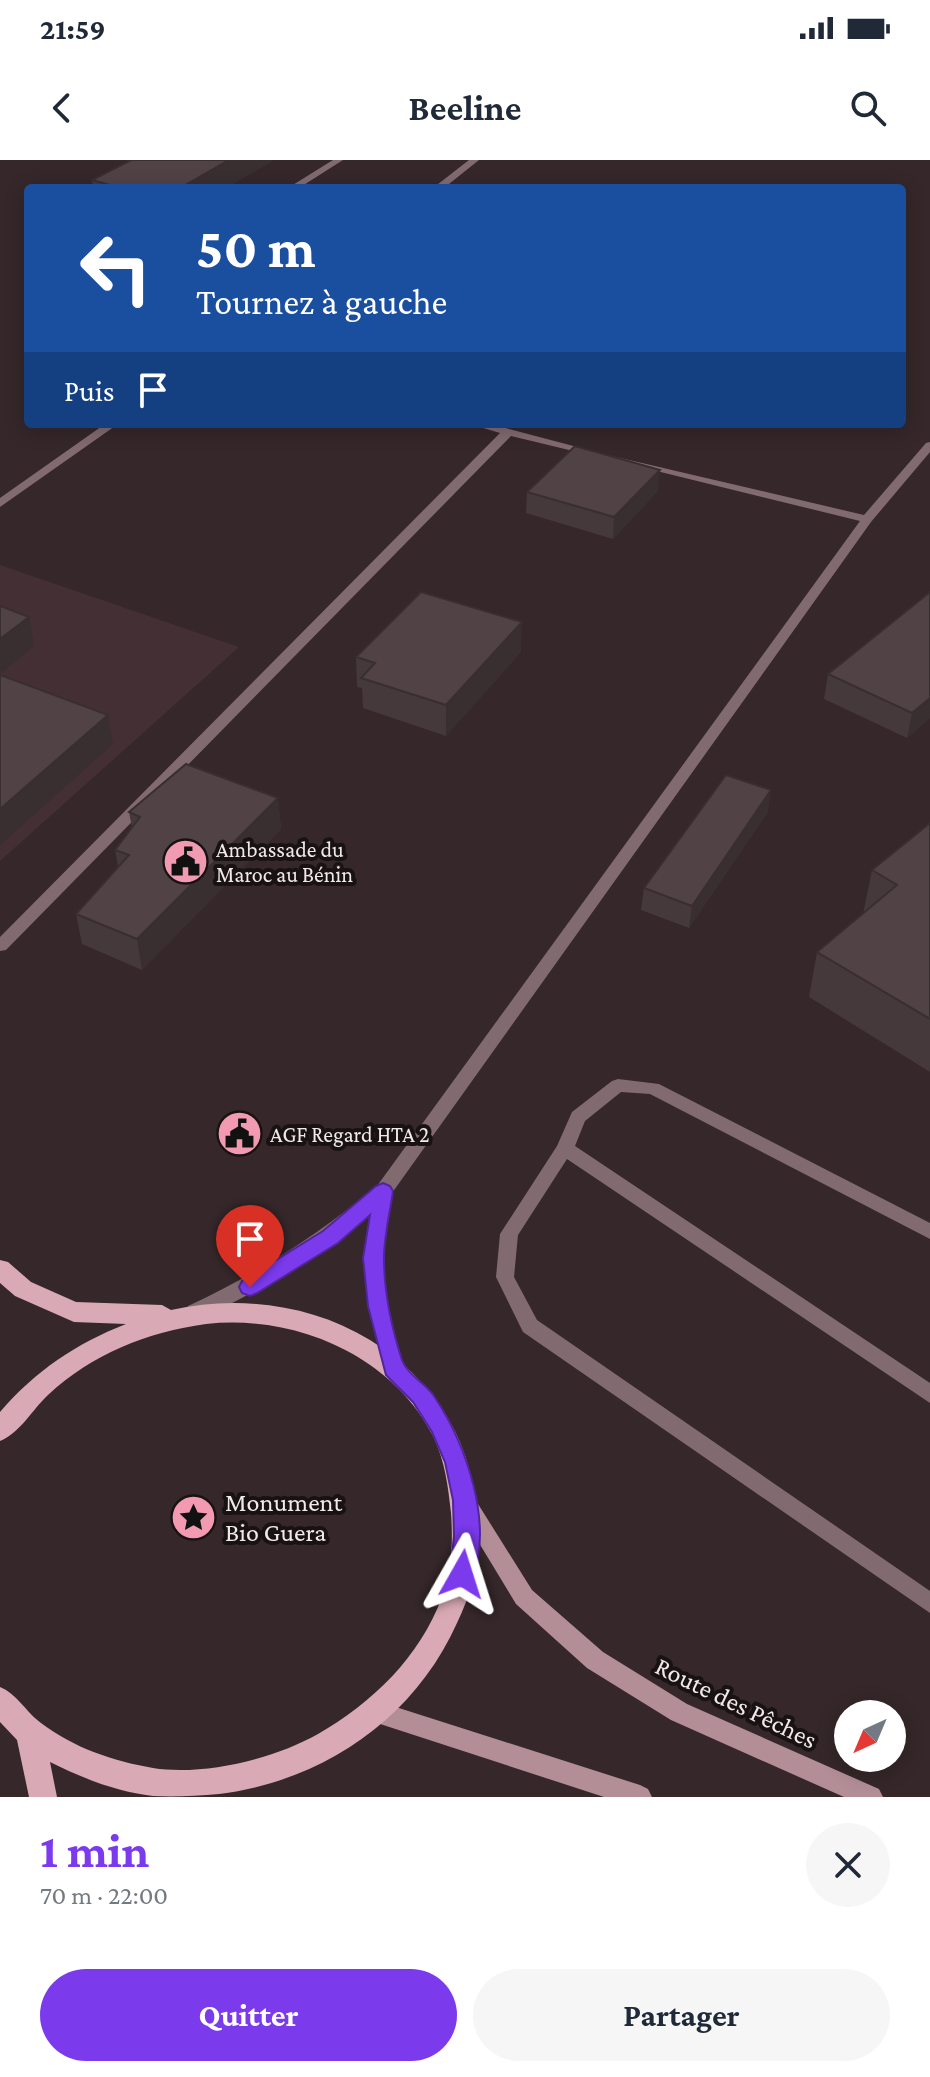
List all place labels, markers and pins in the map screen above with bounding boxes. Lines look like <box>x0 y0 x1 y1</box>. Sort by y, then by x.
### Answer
place label: Ambassade du Maroc au Bénin <box>216 837 353 887</box>
public building icon: Ambassade du Maroc au Bénin <box>161 838 209 886</box>
public building icon: AGF Regard HTA 2 <box>215 1110 263 1158</box>
place label: AGF Regard HTA 2 <box>270 1122 429 1147</box>
pin <box>216 1205 284 1287</box>
place label: Monument Bio Guera <box>225 1488 343 1547</box>
place icon: Monument Bio Guera <box>170 1493 218 1541</box>

